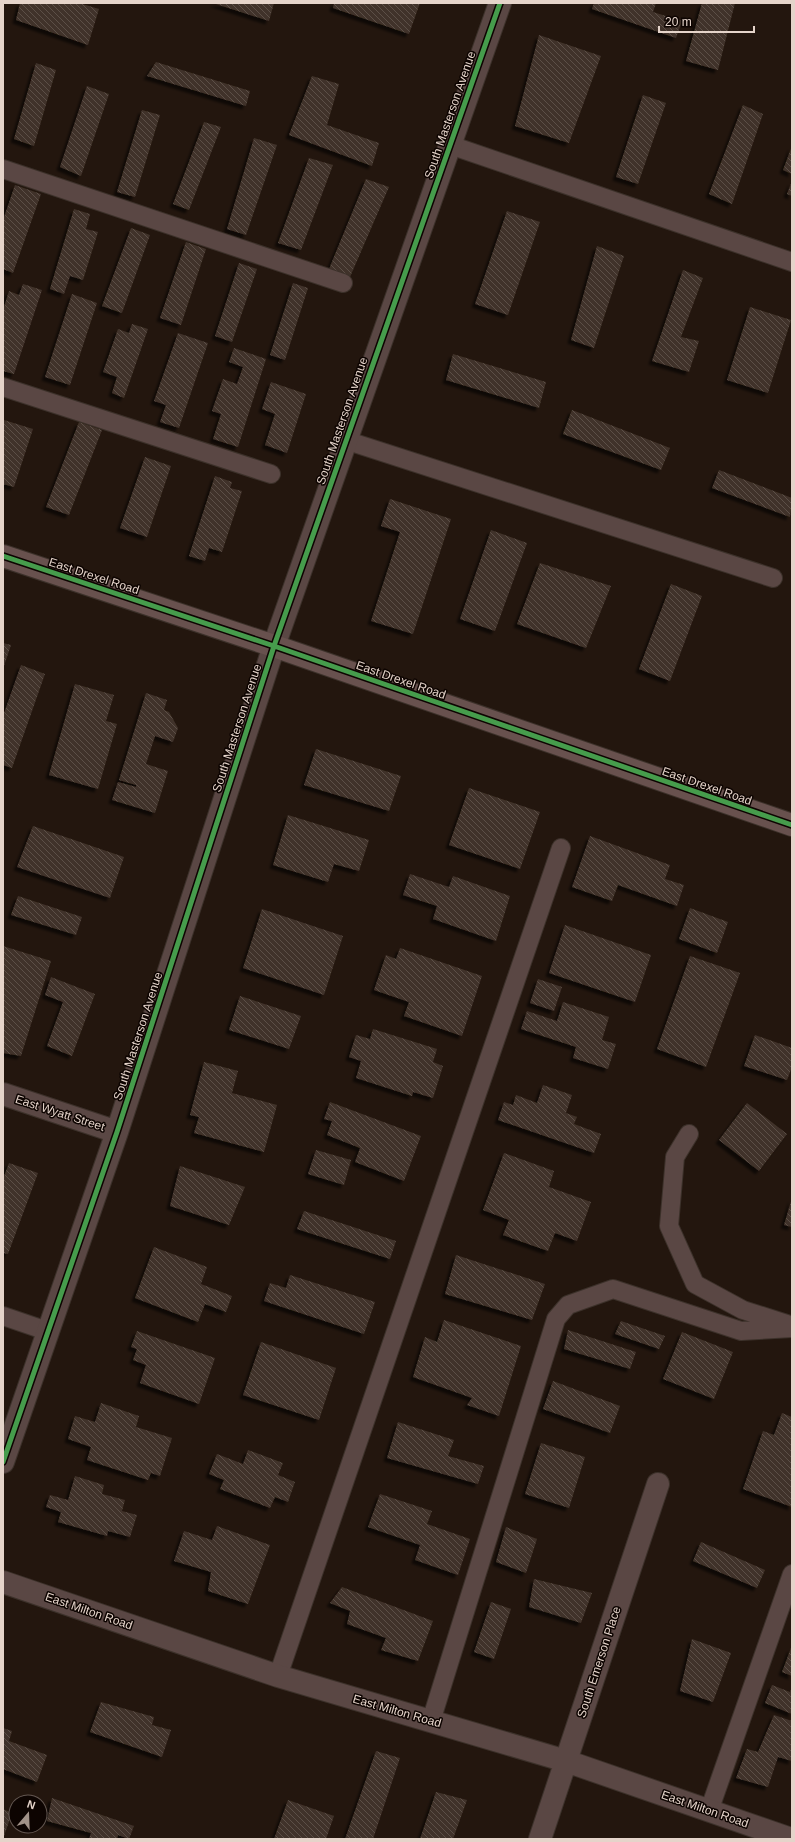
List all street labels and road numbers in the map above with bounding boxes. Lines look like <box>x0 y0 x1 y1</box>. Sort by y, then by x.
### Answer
street label: South Masterson Avenue <box>422 49 479 181</box>
street label: South Masterson Avenue <box>314 355 371 487</box>
street label: East Drexel Road <box>47 555 141 597</box>
street label: East Drexel Road <box>354 658 448 702</box>
street label: South Masterson Avenue <box>210 662 264 794</box>
street label: East Drexel Road <box>660 764 754 808</box>
street label: South Masterson Avenue <box>111 970 165 1102</box>
street label: East Wyatt Street <box>13 1092 107 1134</box>
street label: East Milton Road <box>44 1590 134 1632</box>
street label: South Emerson Place <box>574 1604 624 1719</box>
street label: East Milton Road <box>351 1692 443 1730</box>
street label: East Milton Road <box>660 1788 750 1830</box>

